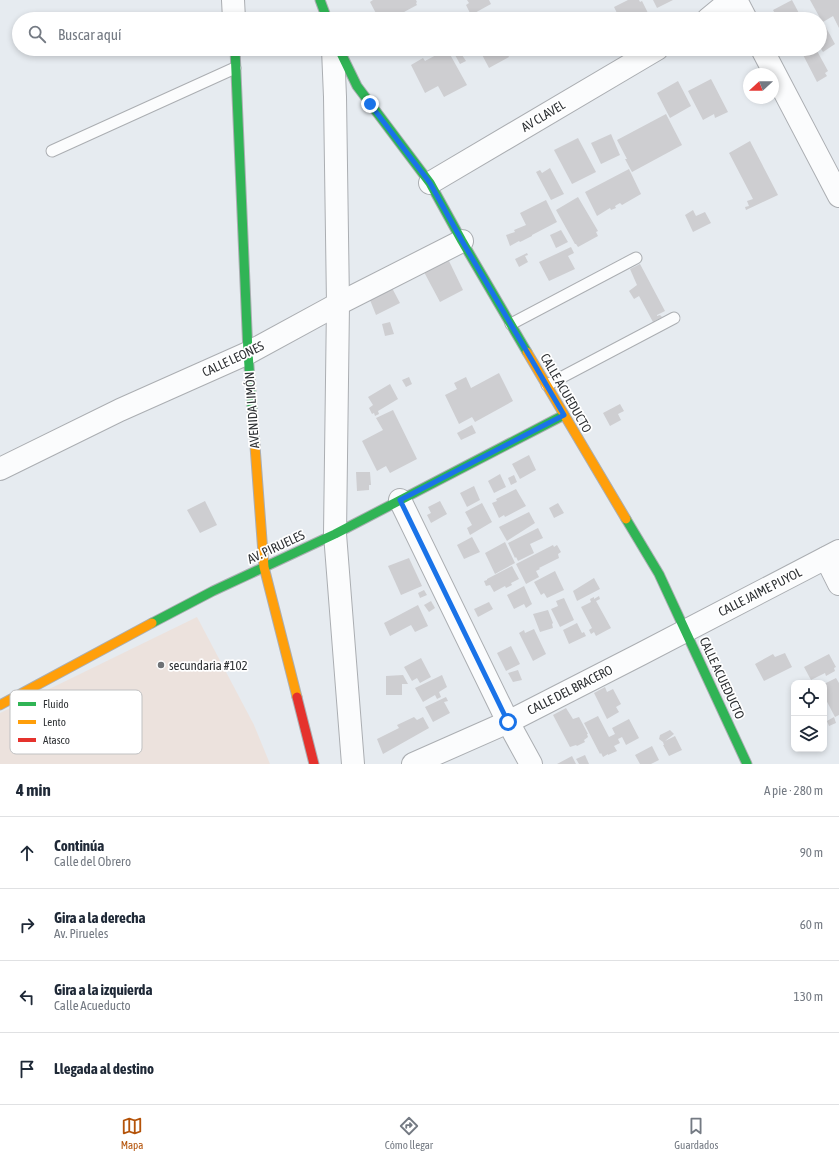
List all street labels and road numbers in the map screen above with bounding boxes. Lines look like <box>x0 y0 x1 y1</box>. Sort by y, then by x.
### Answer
street label: AV CLAVEL <box>518 97 568 135</box>
street label: CALLE LEONES <box>200 338 267 380</box>
street label: CALLE ACUEDUCTO <box>537 351 595 436</box>
street label: AVENIDA LIMÓN <box>242 371 262 449</box>
street label: AV. PIRUELES <box>245 527 308 567</box>
street label: CALLE JAIME PUYOL <box>716 565 804 619</box>
street label: CALLE ACUEDUCTO <box>696 635 748 722</box>
street label: CALLE DEL BRACERO <box>525 662 615 718</box>

